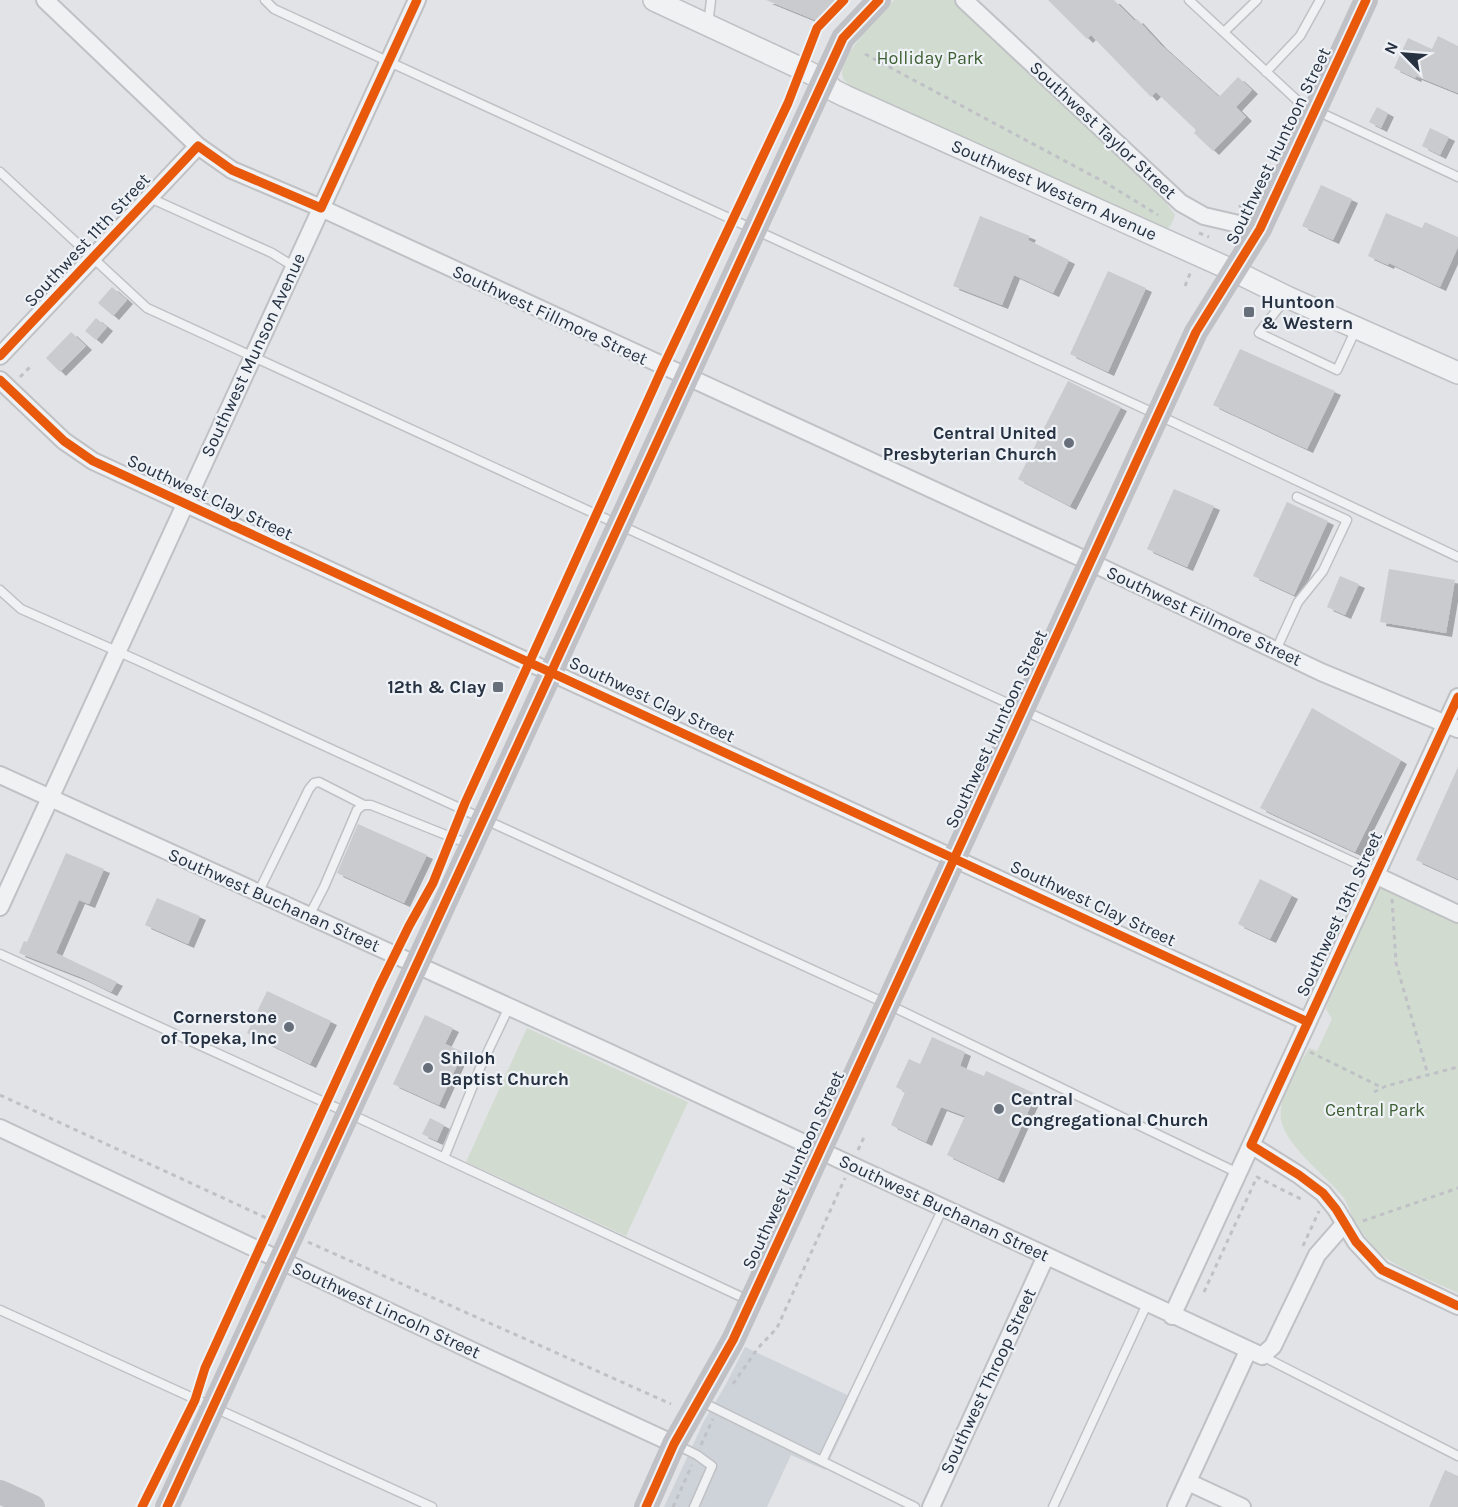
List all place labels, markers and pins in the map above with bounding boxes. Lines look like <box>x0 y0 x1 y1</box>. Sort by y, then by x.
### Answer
place label: Huntoon & Western <box>1261 291 1353 334</box>
marker: Huntoon & Western <box>1242 305 1256 319</box>
place label: Central United Presbyterian Church <box>883 422 1057 465</box>
marker: Central United Presbyterian Church <box>1062 436 1076 450</box>
place label: 12th & Clay <box>387 676 486 698</box>
marker: 12th & Clay <box>491 680 505 694</box>
place label: Cornerstone of Topeka, Inc <box>160 1006 277 1049</box>
marker: Cornerstone of Topeka, Inc <box>282 1020 296 1034</box>
place label: Shiloh Baptist Church <box>440 1047 569 1090</box>
marker: Shiloh Baptist Church <box>421 1061 435 1075</box>
place label: Central Congregational Church <box>1011 1088 1209 1131</box>
marker: Central Congregational Church <box>992 1102 1006 1116</box>

